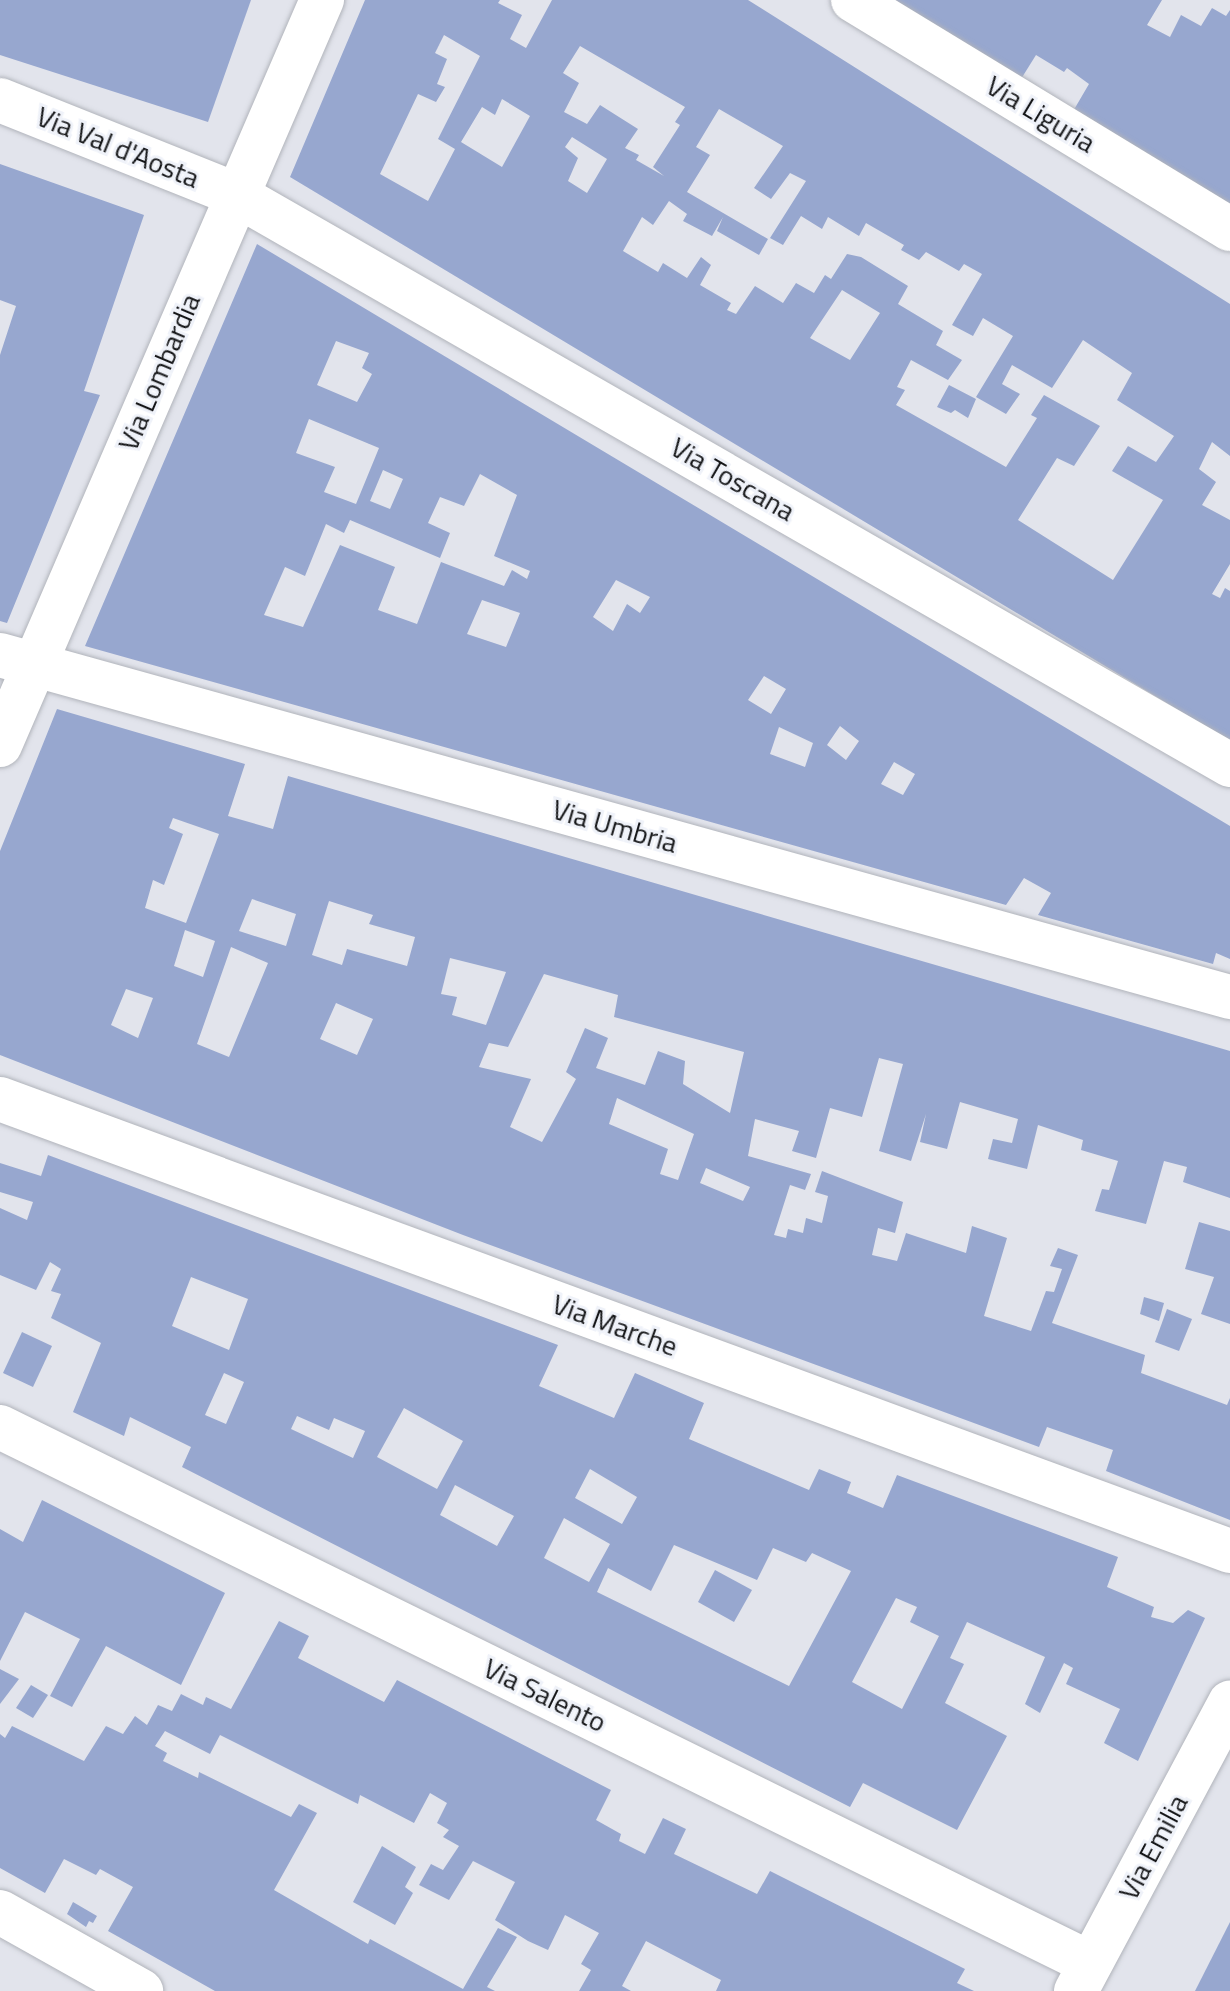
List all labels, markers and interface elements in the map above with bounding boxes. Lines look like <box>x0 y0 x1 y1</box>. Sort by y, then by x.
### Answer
street label: Via Liguria <box>980 68 1102 160</box>
street label: Via Val d'Aosta <box>32 99 204 195</box>
street label: Via Lombardia <box>111 289 207 455</box>
street label: Via Toscana <box>665 430 801 528</box>
street label: Via Umbria <box>549 792 681 860</box>
street label: Via Marche <box>548 1287 682 1363</box>
street label: Via Salento <box>478 1651 612 1739</box>
street label: Via Emilia <box>1111 1789 1195 1905</box>

